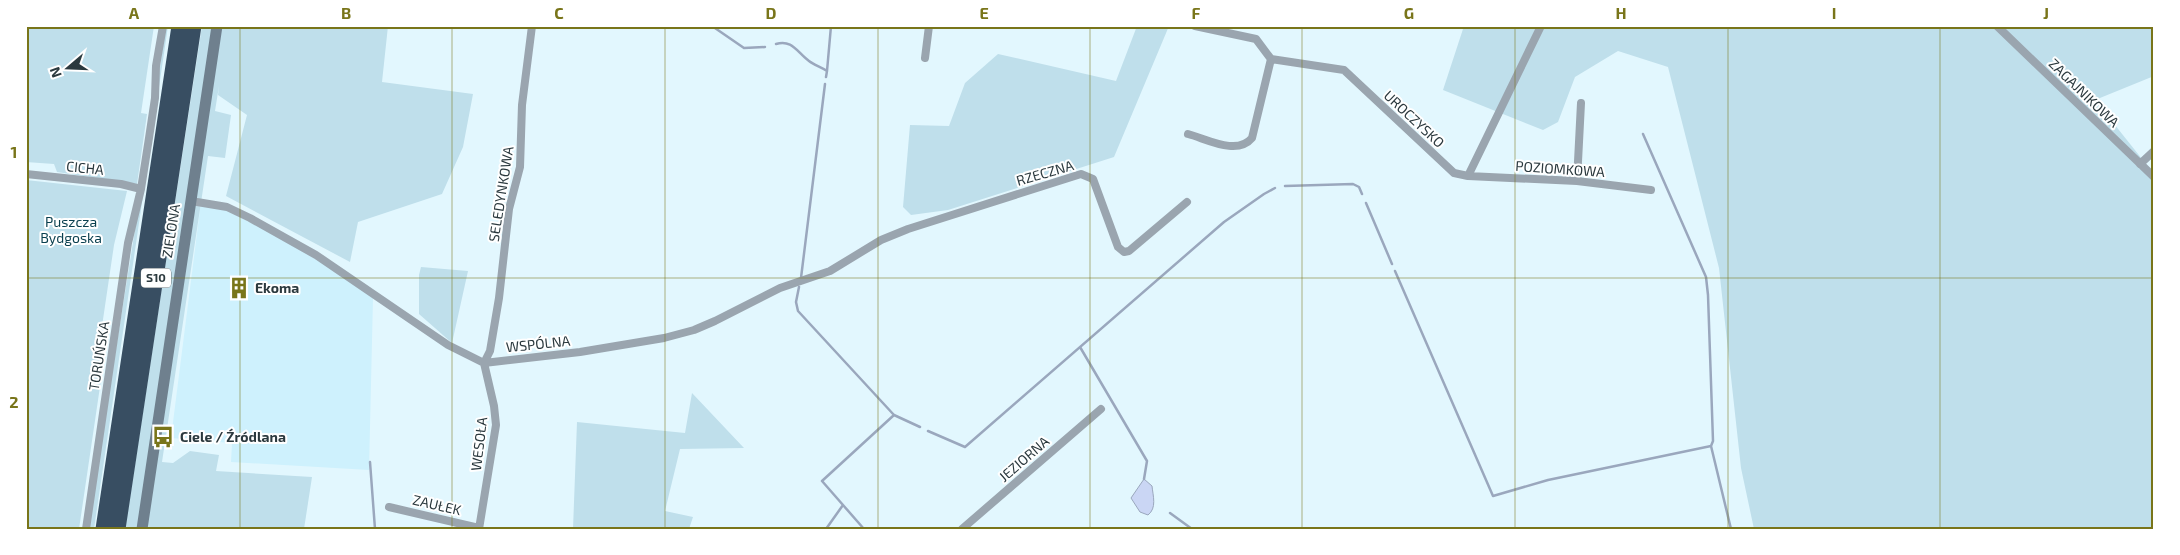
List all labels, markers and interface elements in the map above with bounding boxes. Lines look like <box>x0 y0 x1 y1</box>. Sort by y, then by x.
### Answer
text: A <box>129 3 140 22</box>
text: B <box>341 3 351 22</box>
text: C <box>554 3 564 22</box>
text: D <box>766 3 777 22</box>
text: E <box>979 3 989 22</box>
text: F <box>1192 3 1201 22</box>
text: G <box>1404 3 1414 22</box>
text: H <box>1615 3 1627 22</box>
text: I <box>1832 3 1836 22</box>
text: J <box>2043 3 2049 22</box>
north arrow <box>42 42 92 92</box>
street label: ZAGAJNIKOWA <box>2046 55 2123 131</box>
text: N <box>46 65 65 80</box>
street label: UROCZYSKO <box>1381 86 1448 151</box>
text: 1 <box>11 142 17 161</box>
street label: SELEDYNKOWA <box>485 145 517 243</box>
street label: RZECZNA <box>1014 156 1076 189</box>
street label: CICHA <box>65 157 105 178</box>
street label: POZIOMKOWA <box>1515 157 1606 180</box>
street label: ZIELONA <box>158 202 183 259</box>
park label: Puszcza Bydgoska <box>40 213 102 246</box>
road number: S10 <box>141 268 171 288</box>
building icon: Ekoma <box>226 275 252 301</box>
place label: Ekoma <box>255 279 299 296</box>
street label: TORUŃSKA <box>85 320 112 392</box>
street label: WSPÓLNA <box>505 332 571 355</box>
text: 2 <box>9 392 19 411</box>
street label: WESOŁA <box>467 416 490 472</box>
bus stop icon: Ciele / Źródlana <box>150 424 176 450</box>
place label: Ciele / Źródlana <box>180 428 286 445</box>
street label: JEZIORNA <box>995 432 1052 485</box>
street label: ZAUŁEK <box>411 491 464 519</box>

